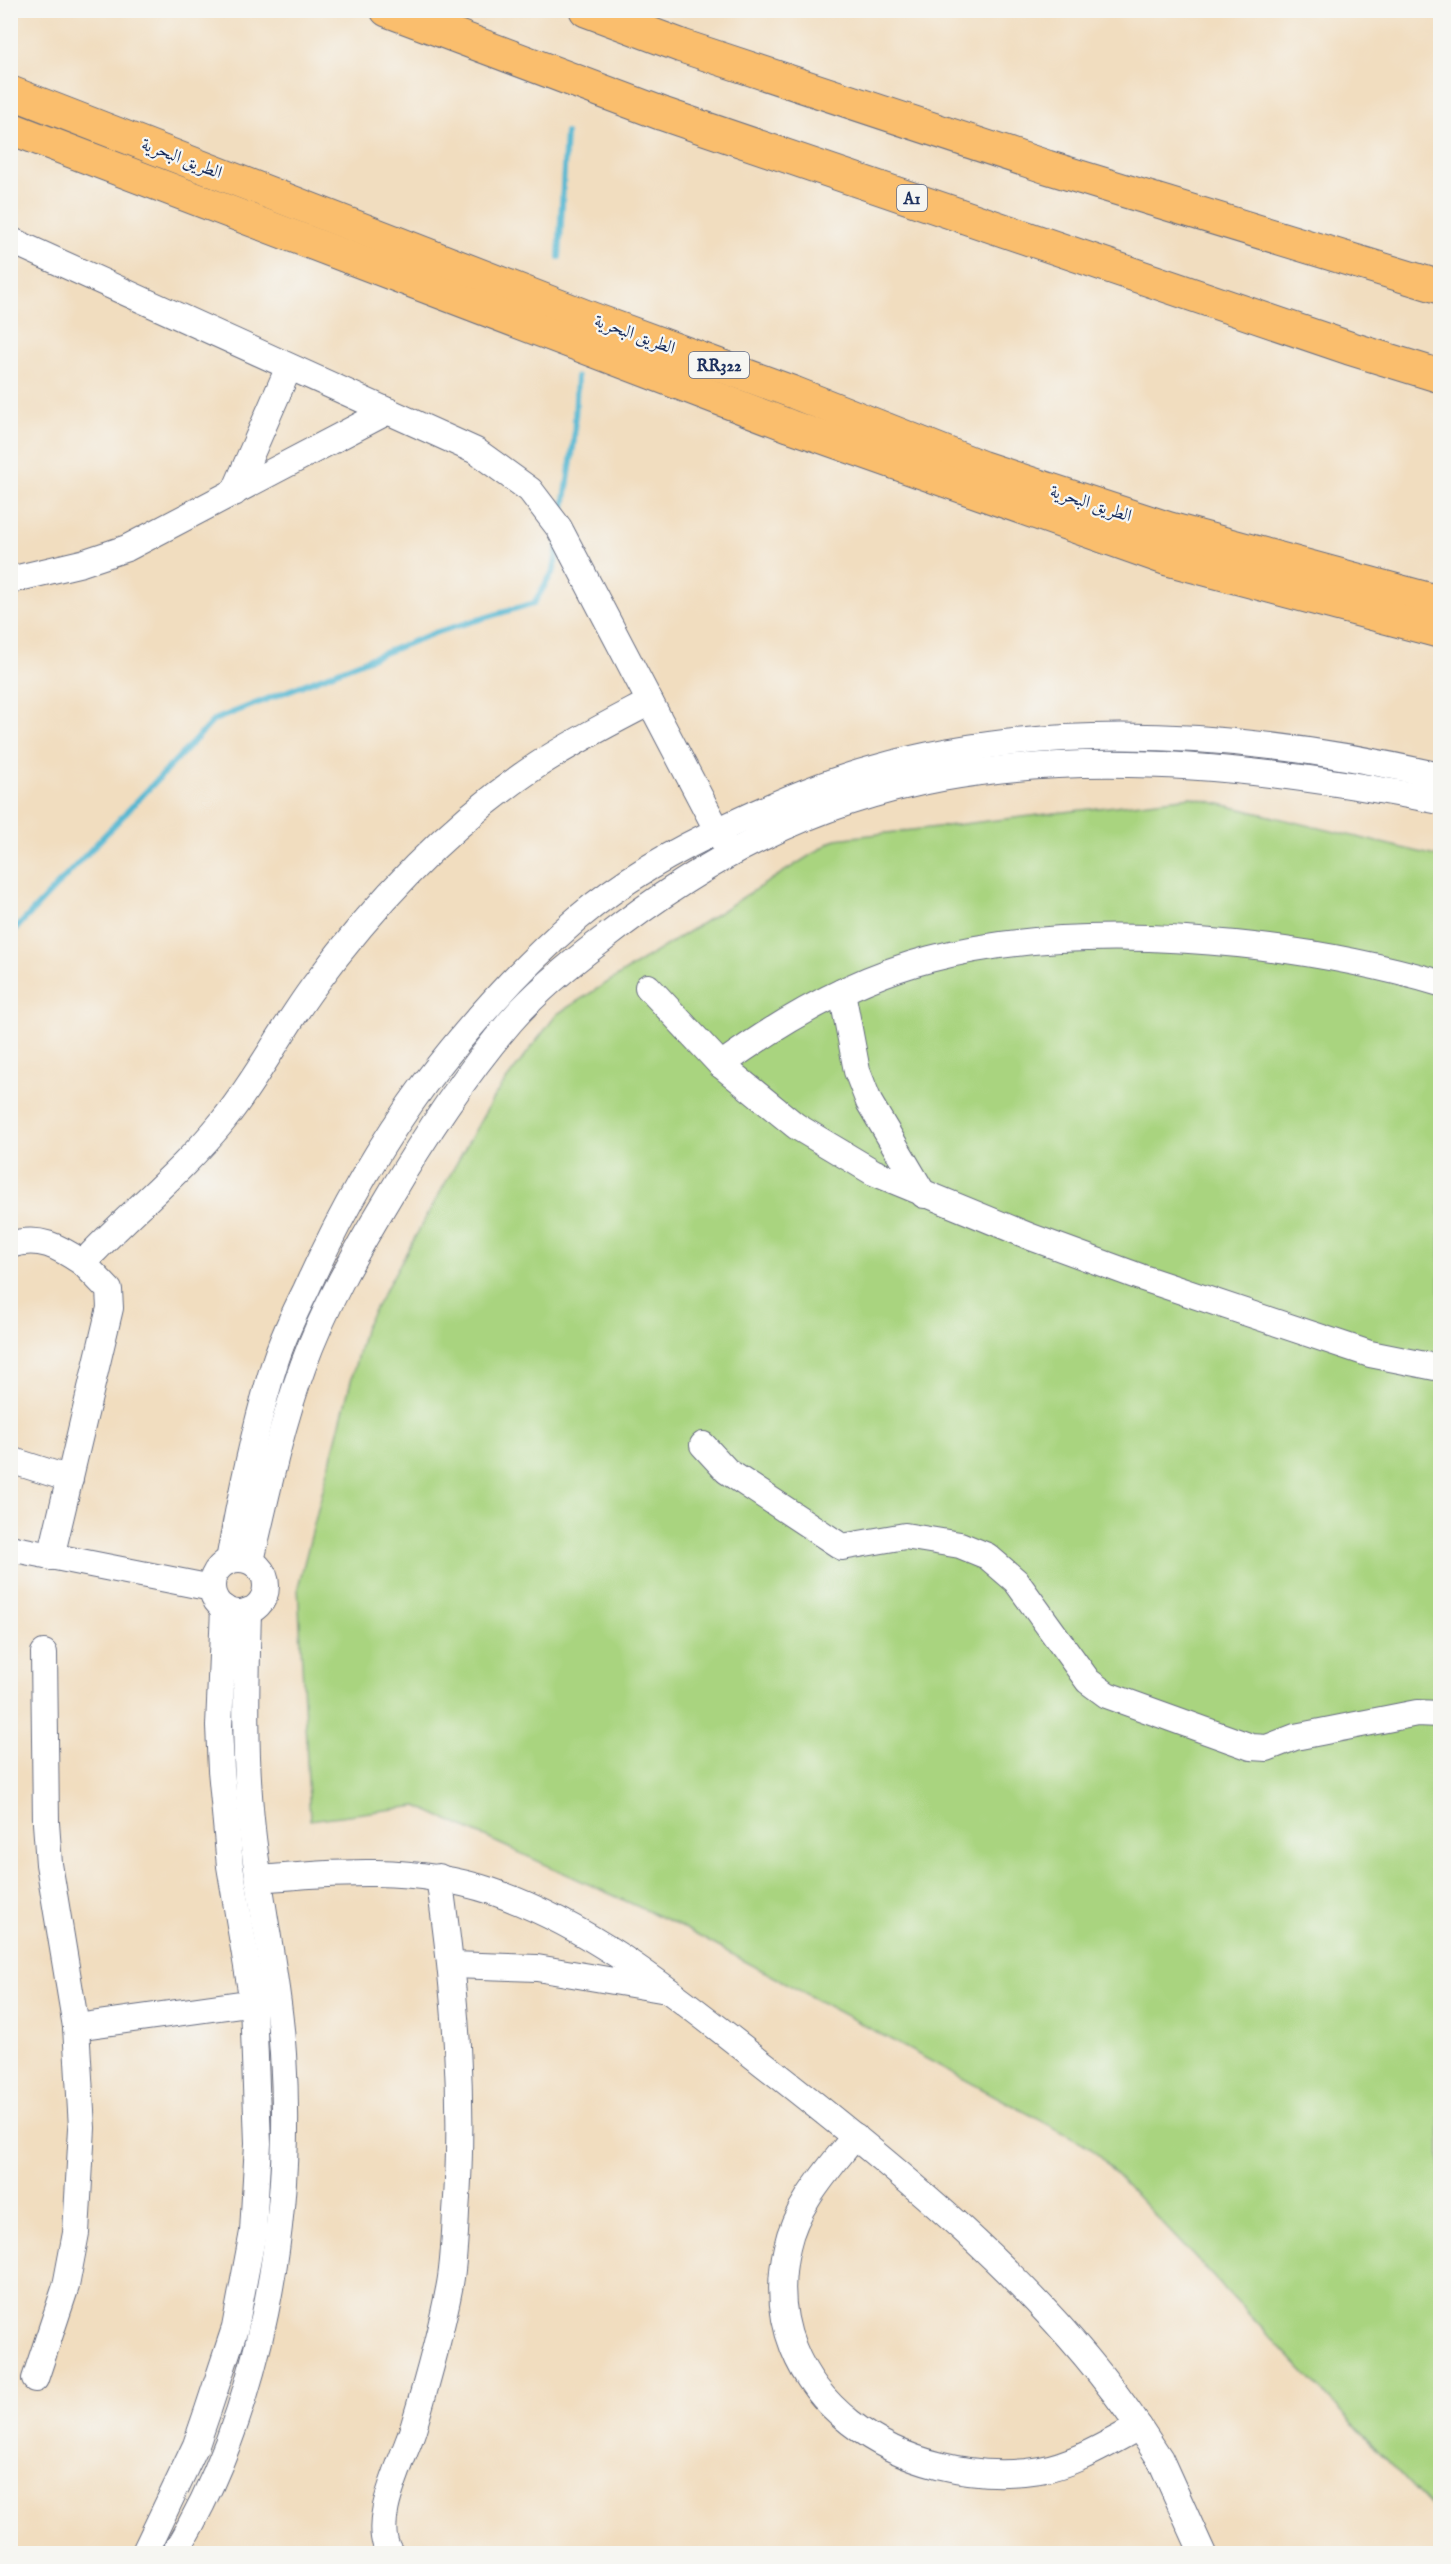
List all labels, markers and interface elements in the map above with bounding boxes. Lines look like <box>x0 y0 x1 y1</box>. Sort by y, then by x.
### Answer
street label: الطريق البحرية <box>138 133 225 185</box>
road number: A1 <box>897 185 927 211</box>
street label: الطريق البحرية <box>591 310 678 361</box>
road number: RR322 <box>689 352 749 378</box>
street label: الطريق البحرية <box>1047 480 1134 528</box>

